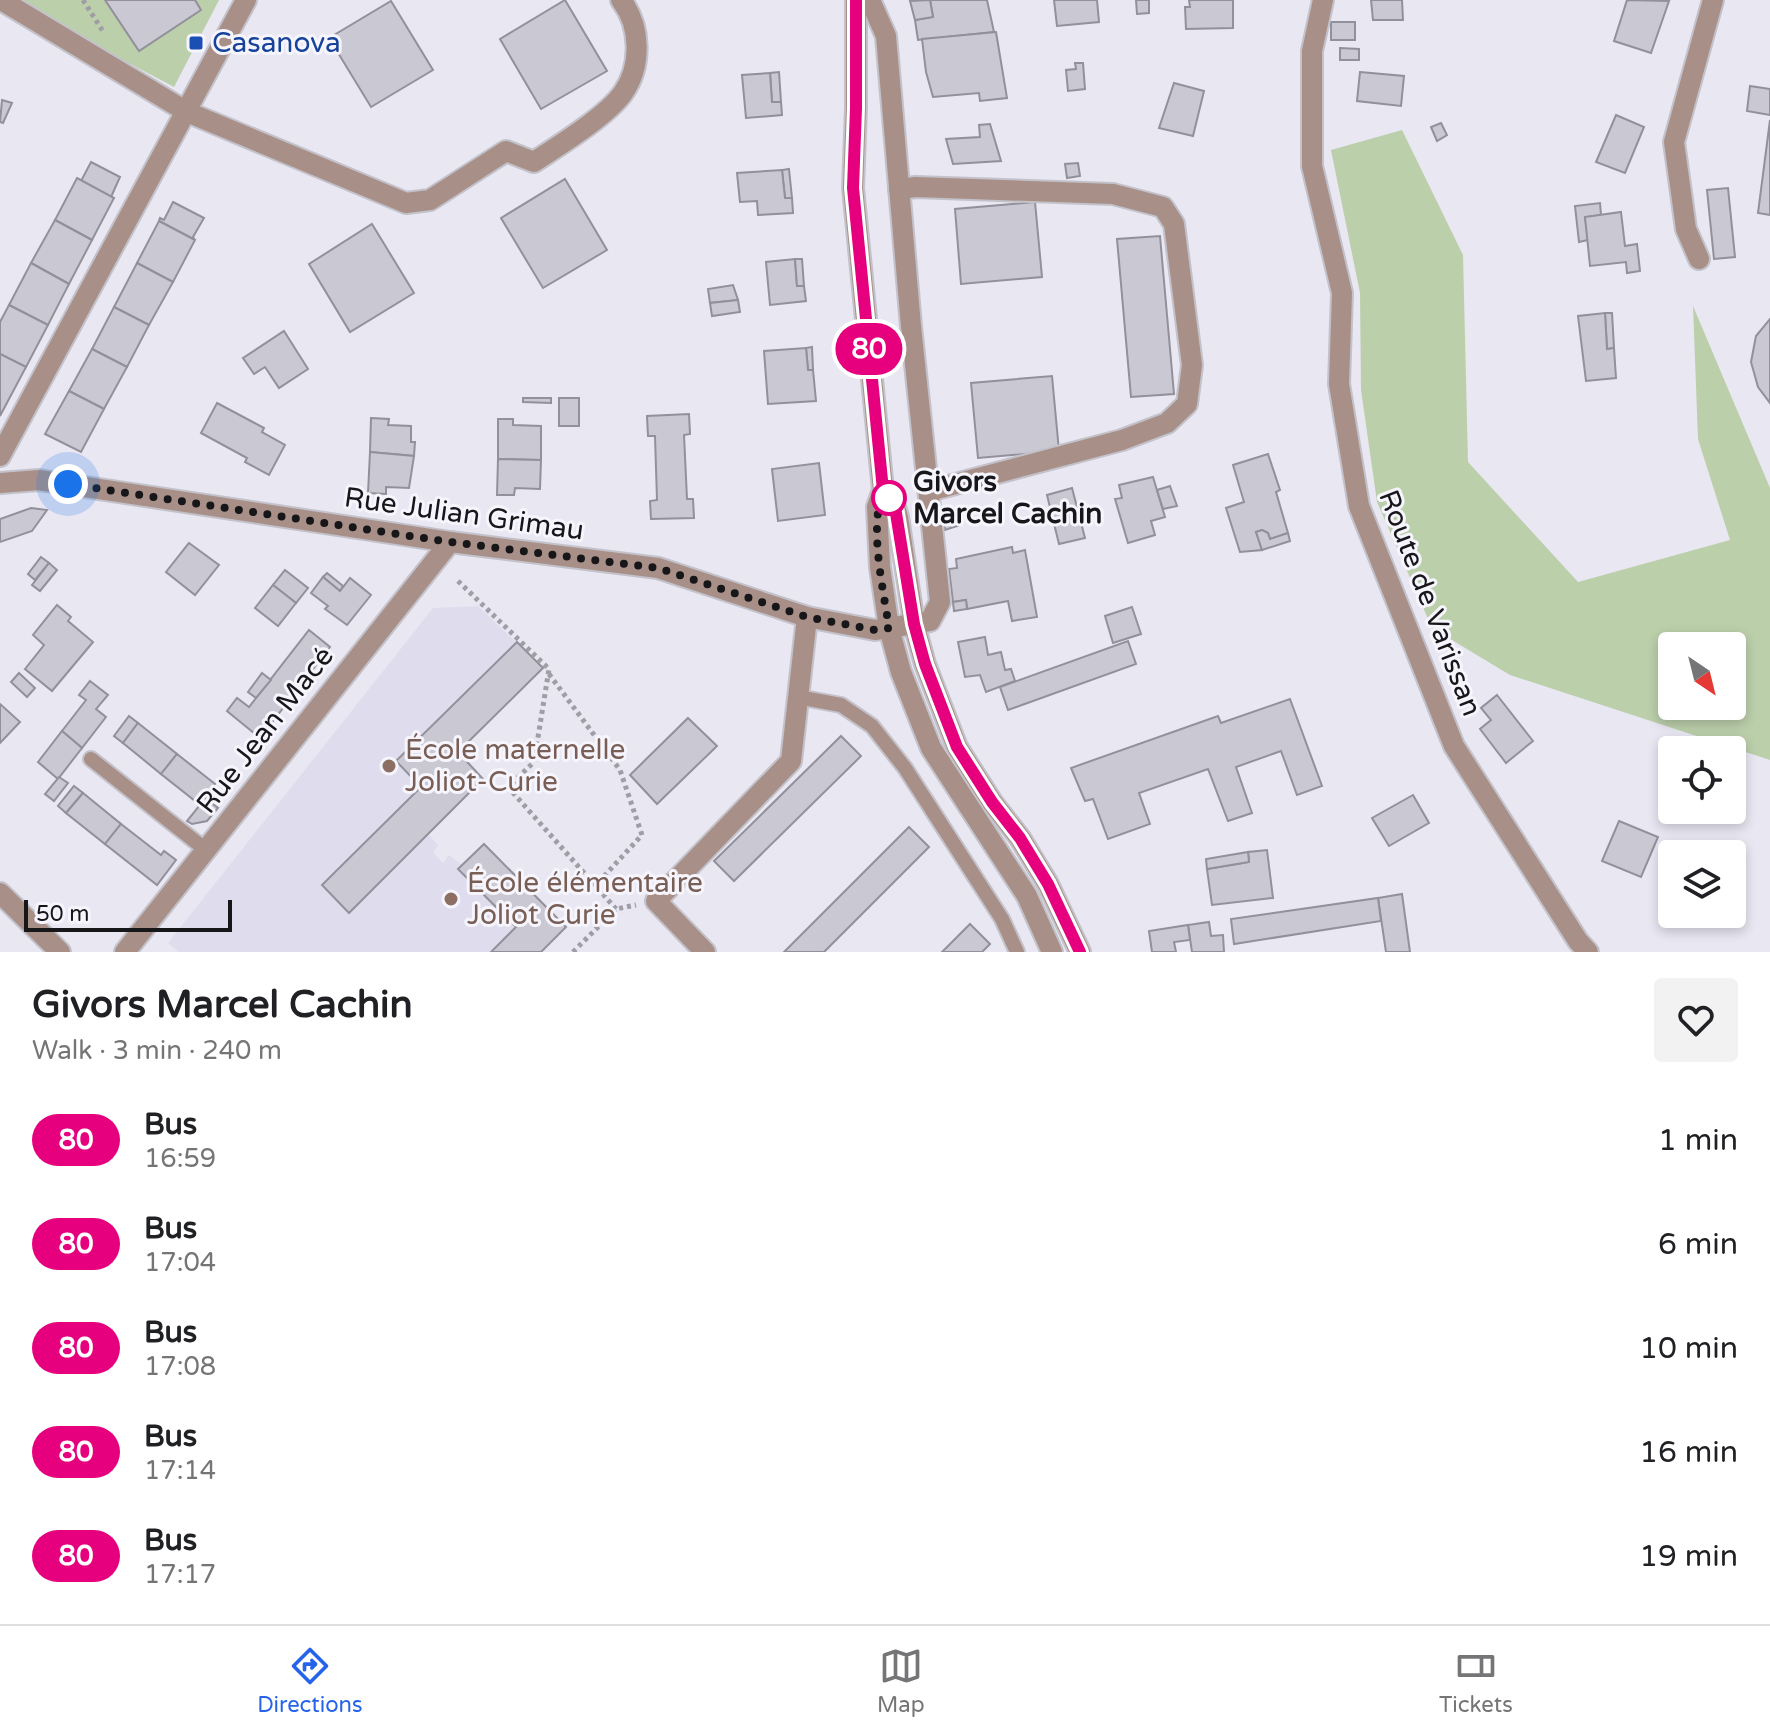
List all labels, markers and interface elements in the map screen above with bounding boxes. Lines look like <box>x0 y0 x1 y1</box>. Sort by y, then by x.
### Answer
place label: Casanova <box>212 26 341 60</box>
marker: Casanova <box>187 34 205 52</box>
line badge: 80 <box>833 323 905 375</box>
text: 80 <box>851 332 887 366</box>
your location <box>48 464 88 504</box>
place label: Givors Marcel Cachin <box>913 465 1102 531</box>
street label: Rue Julian Grimau <box>342 480 586 548</box>
marker: Givors Marcel Cachin <box>872 481 906 515</box>
street label: Route de Varissan <box>1371 485 1489 721</box>
north arrow <box>1658 632 1746 720</box>
map controls <box>1658 632 1746 928</box>
street label: Rue Jean Macé <box>189 640 341 820</box>
place label: École maternelle Joliot-Curie <box>405 733 625 799</box>
button: locate <box>1658 736 1746 824</box>
marker: École maternelle Joliot-Curie <box>380 757 398 775</box>
button: layers <box>1658 840 1746 928</box>
place label: École élémentaire Joliot Curie <box>467 866 703 932</box>
marker: École élémentaire Joliot Curie <box>442 890 460 908</box>
scale bar <box>24 896 232 932</box>
text: 50 m <box>36 901 90 927</box>
button: heart <box>1654 978 1738 1062</box>
text: Givors Marcel Cachin <box>32 982 413 1028</box>
text: Walk · 3 min · 240 m <box>32 1035 282 1066</box>
text: Bus <box>144 1106 197 1143</box>
text: 1 min <box>1658 1122 1738 1159</box>
text: 80 <box>58 1123 94 1157</box>
text: 16:59 <box>144 1143 216 1174</box>
text: Bus <box>144 1210 197 1247</box>
text: 6 min <box>1658 1226 1738 1263</box>
text: 80 <box>58 1227 94 1261</box>
text: 17:04 <box>144 1247 216 1278</box>
text: Bus <box>144 1314 197 1351</box>
text: 10 min <box>1639 1330 1738 1367</box>
text: 80 <box>58 1331 94 1365</box>
text: 17:08 <box>144 1351 216 1382</box>
text: Bus <box>144 1418 197 1455</box>
text: 16 min <box>1639 1434 1738 1471</box>
text: 80 <box>58 1435 94 1469</box>
text: 17:14 <box>144 1455 216 1486</box>
text: Bus <box>144 1522 197 1559</box>
text: 19 min <box>1639 1538 1738 1575</box>
text: 80 <box>58 1539 94 1573</box>
text: 17:17 <box>144 1559 216 1590</box>
tab: Directions <box>257 1644 363 1718</box>
tab: Map <box>877 1644 925 1718</box>
tab: Tickets <box>1439 1644 1513 1718</box>

